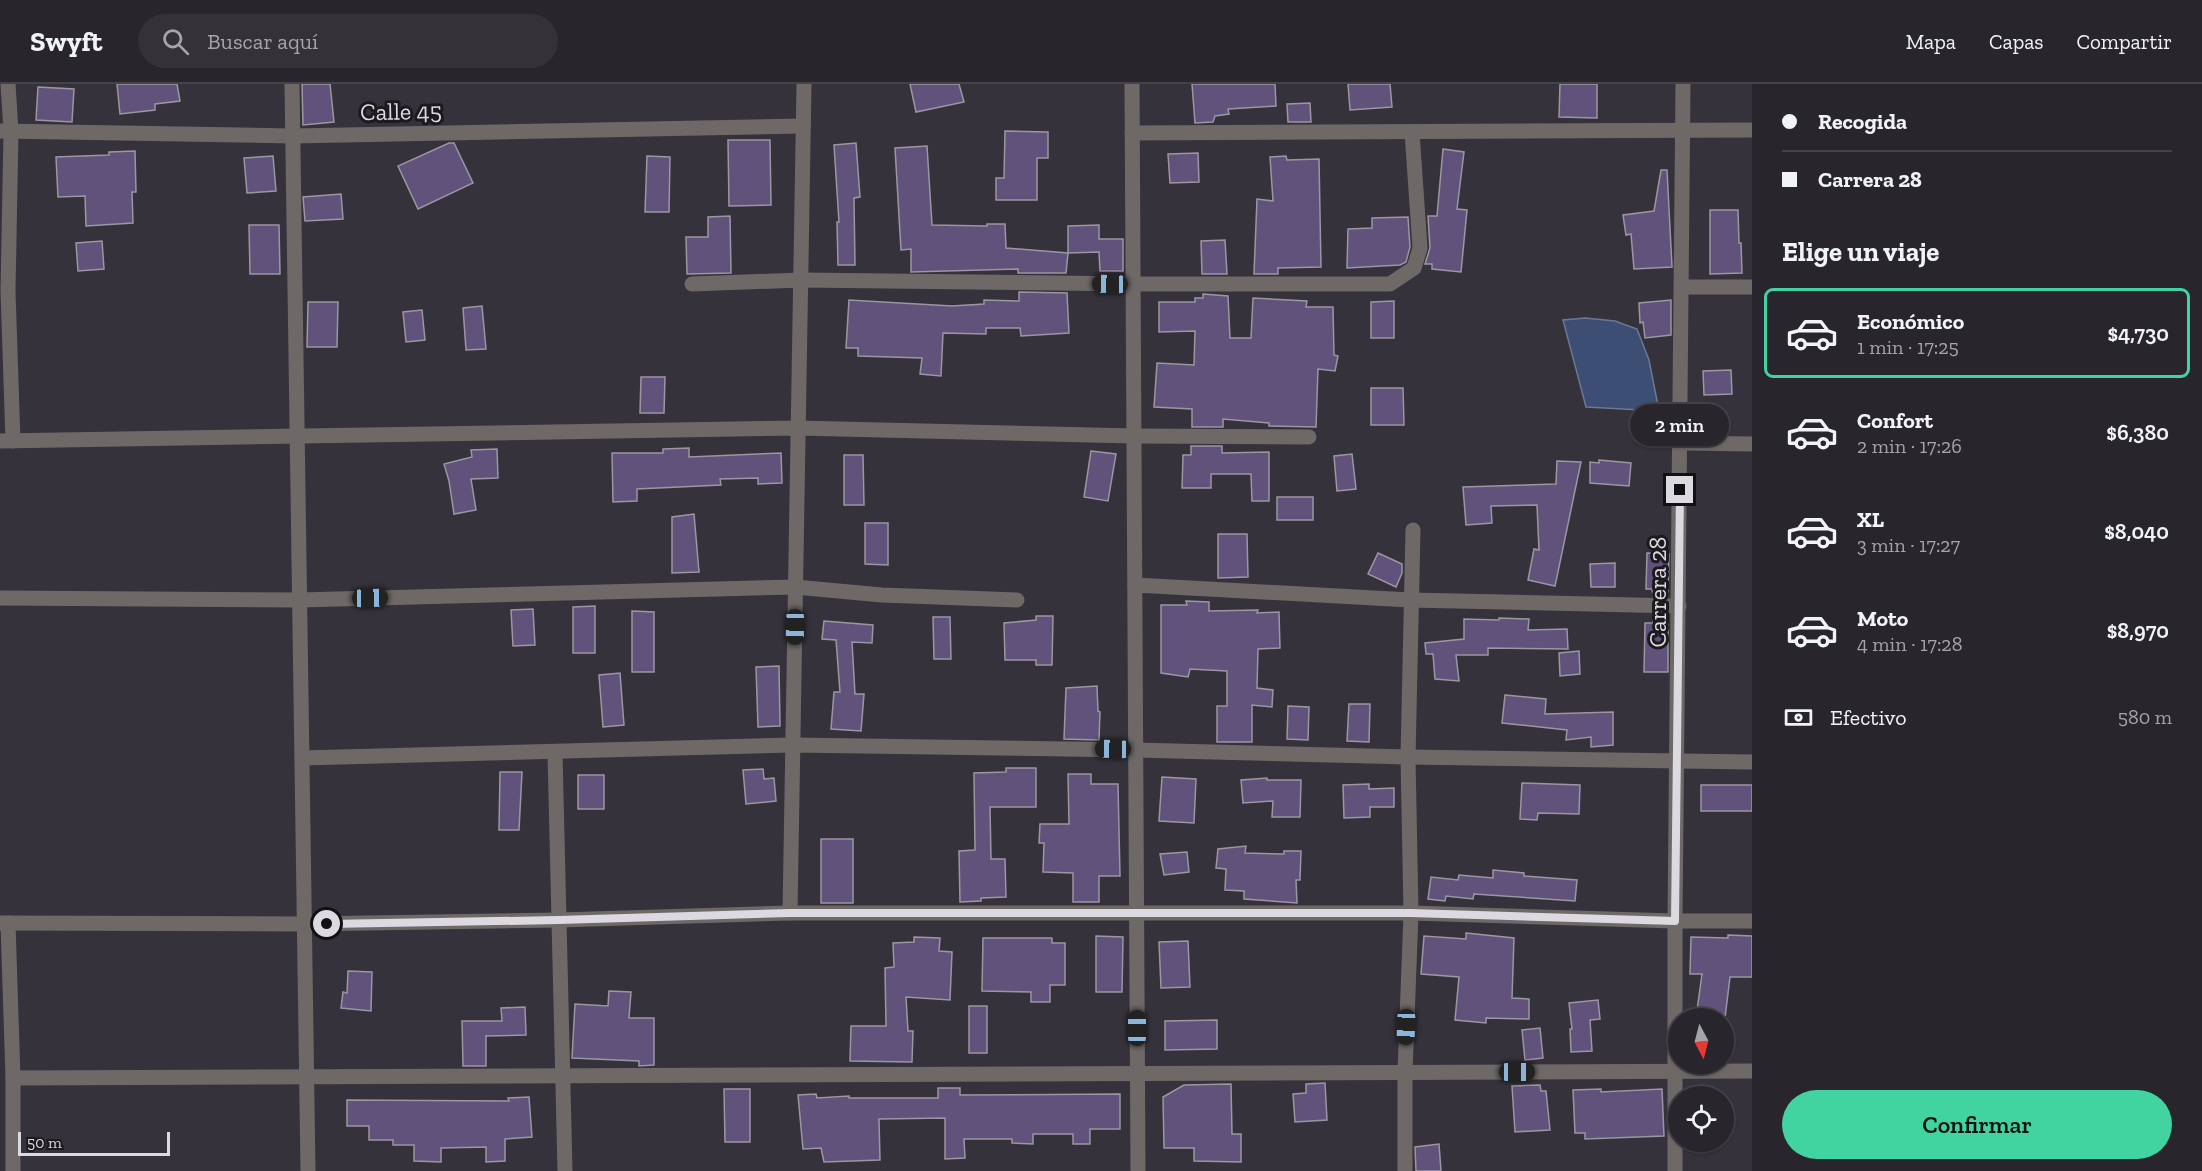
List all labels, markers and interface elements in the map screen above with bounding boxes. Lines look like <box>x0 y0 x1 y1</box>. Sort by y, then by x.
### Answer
search box <box>138 14 558 68</box>
text: Swyft <box>30 25 102 58</box>
icon: search <box>159 25 192 58</box>
text: Buscar aquí <box>207 28 318 55</box>
text: Mapa <box>1906 29 1956 54</box>
text: Capas <box>1989 29 2044 54</box>
text: Compartir <box>2077 29 2172 54</box>
street label: Calle 45 <box>360 96 442 126</box>
text: Recogida <box>1818 108 1907 135</box>
text: Carrera 28 <box>1818 166 1922 193</box>
text: Elige un viaje <box>1782 236 1939 268</box>
car <box>1092 275 1128 293</box>
icon: car <box>1785 306 1839 360</box>
text: Económico <box>1857 308 1964 335</box>
text: $4,730 <box>2107 320 2169 347</box>
text: 1 min · 17:25 <box>1857 335 1959 359</box>
callout: 2 min <box>1630 403 1730 445</box>
icon: car <box>1785 405 1839 459</box>
text: Confort <box>1857 407 1933 434</box>
text: 2 min <box>1655 413 1704 437</box>
text: $6,380 <box>2106 419 2169 446</box>
text: 2 min · 17:26 <box>1857 434 1962 458</box>
route end <box>1666 476 1693 503</box>
icon: car <box>1785 504 1839 558</box>
text: XL <box>1857 506 1884 533</box>
text: $8,040 <box>2104 518 2169 545</box>
text: 3 min · 17:27 <box>1857 533 1960 557</box>
street label: Carrera 28 <box>1643 537 1672 647</box>
car <box>352 589 388 607</box>
icon: car <box>1785 603 1839 657</box>
text: Moto <box>1857 605 1908 632</box>
car <box>786 609 804 645</box>
text: $8,970 <box>2107 617 2169 644</box>
text: 4 min · 17:28 <box>1857 632 1962 656</box>
icon: cash <box>1782 701 1815 734</box>
text: Efectivo <box>1830 704 1906 731</box>
text: 580 m <box>2118 705 2172 729</box>
car <box>1095 740 1131 758</box>
route start <box>313 910 340 937</box>
north arrow <box>1668 1008 1734 1074</box>
map controls <box>1668 1008 1734 1152</box>
car <box>1396 1009 1416 1045</box>
car <box>1128 1010 1146 1046</box>
car <box>1499 1063 1535 1081</box>
button: locate <box>1668 1086 1734 1152</box>
button: Confirmar <box>1782 1090 2172 1159</box>
scale bar <box>18 1129 170 1156</box>
text: 50 m <box>27 1133 62 1152</box>

